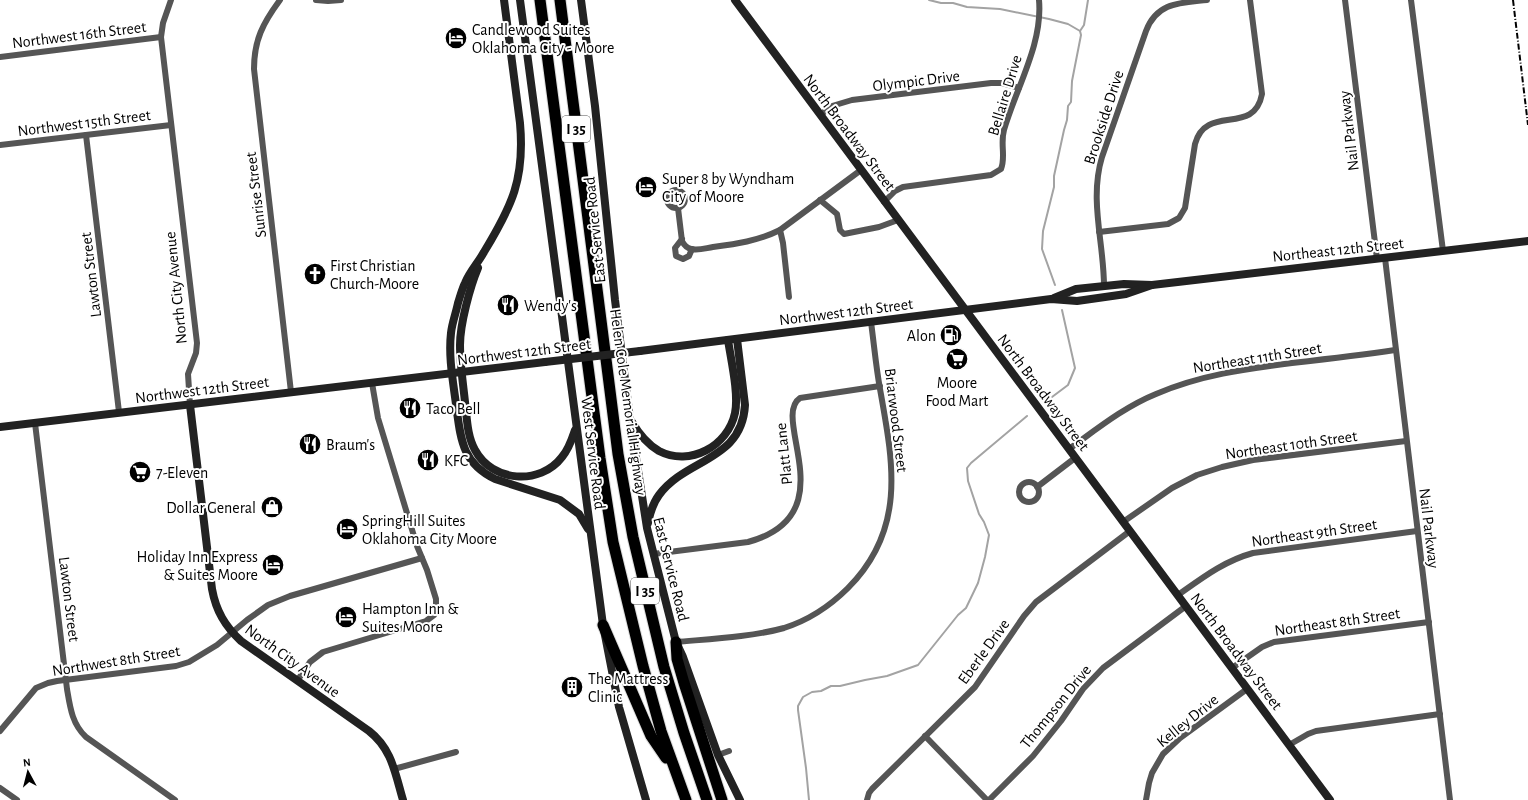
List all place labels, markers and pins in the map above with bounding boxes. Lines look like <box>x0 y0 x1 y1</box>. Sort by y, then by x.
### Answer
place label: Candlewood Suites Oklahoma City - Moore <box>472 22 614 57</box>
hotel icon: Candlewood Suites Oklahoma City - Moore <box>443 25 469 51</box>
place label: Super 8 by Wyndham City of Moore <box>662 171 794 206</box>
hotel icon: Super 8 by Wyndham City of Moore <box>633 174 659 200</box>
place label: First Christian Church-Moore <box>330 258 419 292</box>
church icon: First Christian Church-Moore <box>302 261 328 287</box>
restaurant icon: Wendy's <box>495 292 521 318</box>
place label: Wendy's <box>524 298 577 315</box>
fuel station icon: Alon <box>938 322 964 348</box>
place label: Alon <box>907 328 936 344</box>
supermarket icon: Moore Food Mart <box>944 346 970 372</box>
place label: Moore Food Mart <box>926 375 988 409</box>
restaurant icon: Taco Bell <box>397 395 423 421</box>
place label: Taco Bell <box>426 401 481 417</box>
restaurant icon: Braum's <box>297 431 323 457</box>
place label: Braum's <box>326 437 375 453</box>
restaurant icon: KFC <box>415 447 441 473</box>
place label: KFC <box>444 453 468 469</box>
supermarket icon: 7-Eleven <box>127 459 153 485</box>
place label: 7-Eleven <box>156 465 208 481</box>
shop icon: Dollar General <box>259 494 285 520</box>
place label: Dollar General <box>166 500 256 516</box>
place label: SpringHill Suites Oklahoma City Moore <box>362 513 497 548</box>
hotel icon: SpringHill Suites Oklahoma City Moore <box>334 516 360 542</box>
place label: Holiday Inn Express & Suites Moore <box>137 549 258 583</box>
hotel icon: Holiday Inn Express & Suites Moore <box>260 552 286 578</box>
place label: Hampton Inn & Suites Moore <box>362 601 459 635</box>
hotel icon: Hampton Inn & Suites Moore <box>333 604 359 630</box>
place label: The Mattress Clinic <box>588 671 669 705</box>
building icon: The Mattress Clinic <box>559 674 585 700</box>

